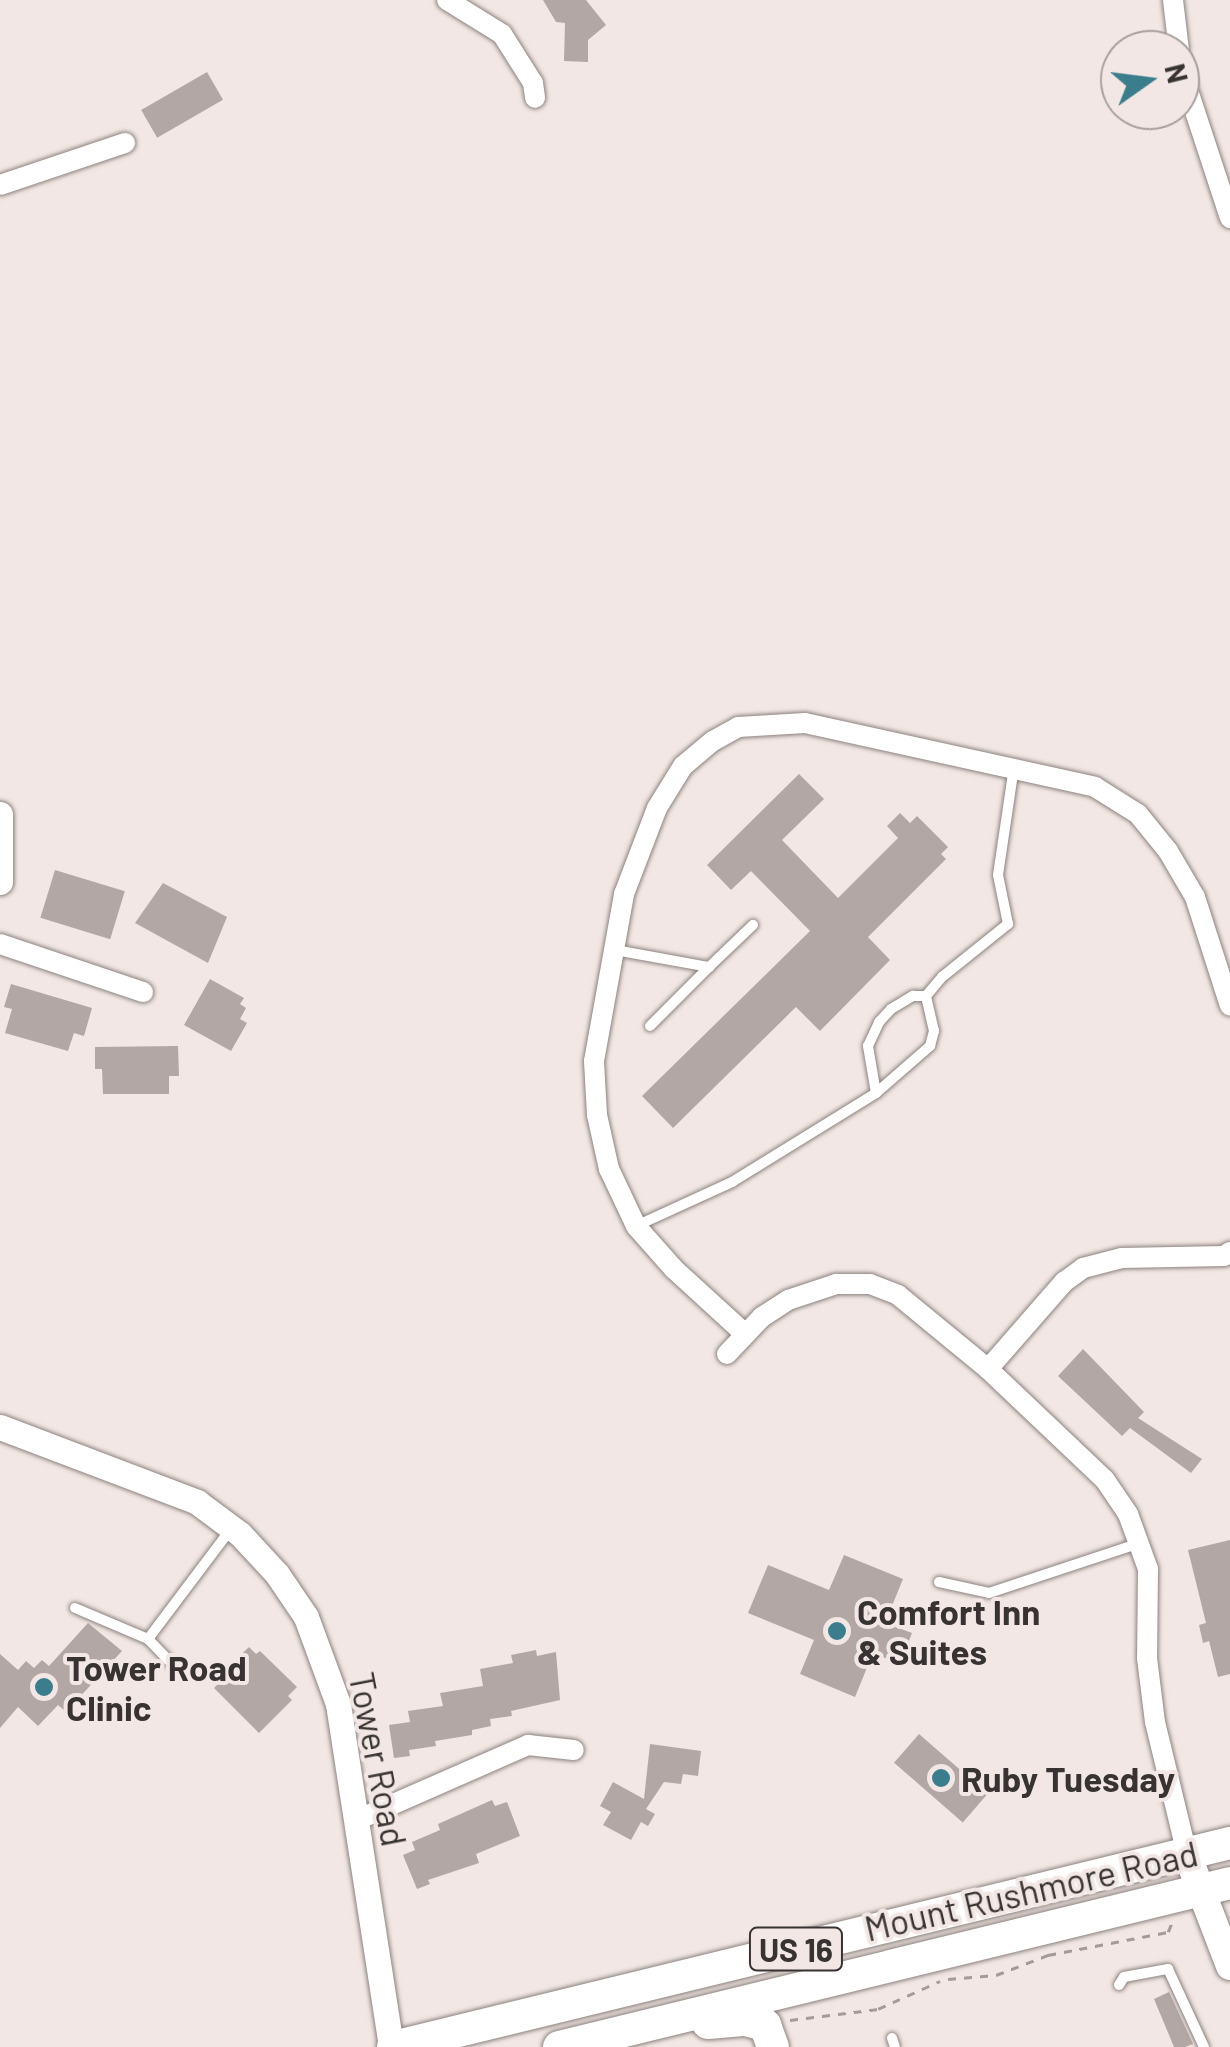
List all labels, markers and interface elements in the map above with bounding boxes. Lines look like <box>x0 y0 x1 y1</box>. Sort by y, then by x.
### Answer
north arrow <box>1100 30 1200 130</box>
text: N <box>1158 60 1196 86</box>
place label: Comfort Inn & Suites <box>857 1590 1040 1672</box>
marker: Comfort Inn & Suites <box>826 1620 848 1642</box>
place label: Tower Road Clinic <box>66 1646 247 1728</box>
street label: Tower Road <box>342 1668 416 1850</box>
marker: Tower Road Clinic <box>31 1674 57 1700</box>
place label: Ruby Tuesday <box>961 1757 1175 1799</box>
marker: Ruby Tuesday <box>930 1767 952 1789</box>
street label: Mount Rushmore Road <box>860 1831 1202 1949</box>
road number: US 16 <box>748 1922 844 1976</box>

